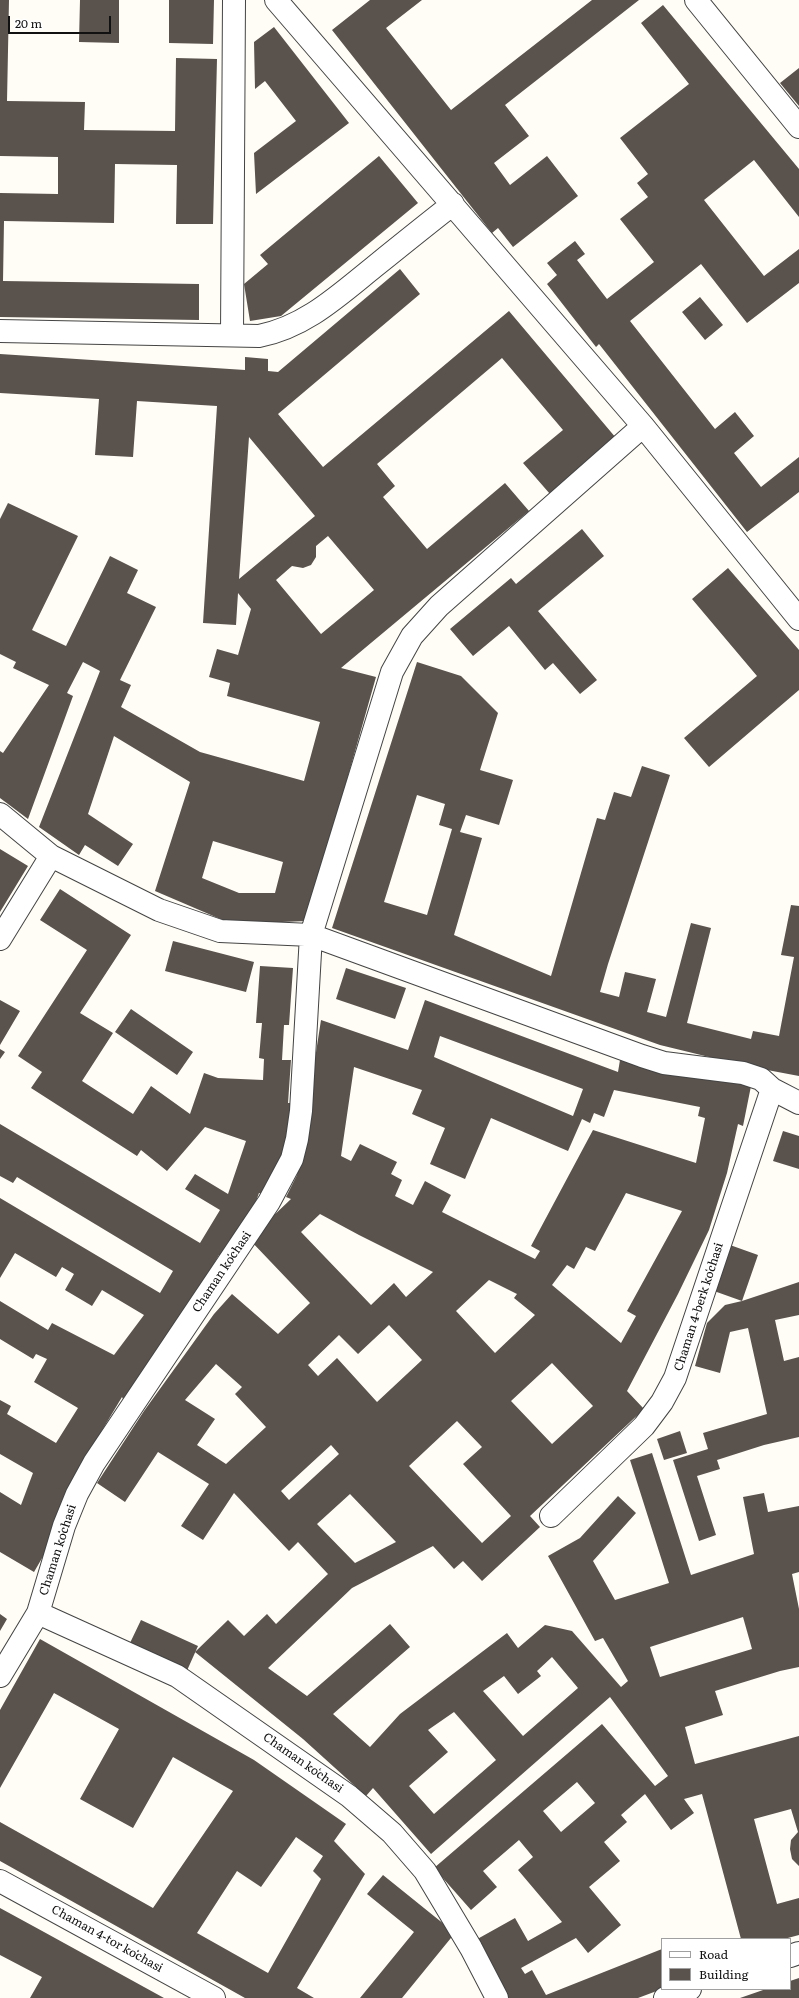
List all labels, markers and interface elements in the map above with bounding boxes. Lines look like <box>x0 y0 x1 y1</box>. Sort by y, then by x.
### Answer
scale bar <box>10 8 113 34</box>
text: 20 m <box>15 14 42 32</box>
street label: Chaman koʻchasi <box>190 1229 254 1315</box>
street label: Chaman 4-berk koʻchasi <box>671 1241 727 1373</box>
street label: Chaman koʻchasi <box>37 1503 79 1597</box>
street label: Chaman koʻchasi <box>260 1730 346 1796</box>
street label: Chaman 4-tor koʻchasi <box>49 1902 165 1976</box>
legend <box>661 1938 791 1990</box>
text: Road <box>699 1945 728 1963</box>
text: Building <box>699 1965 748 1983</box>

